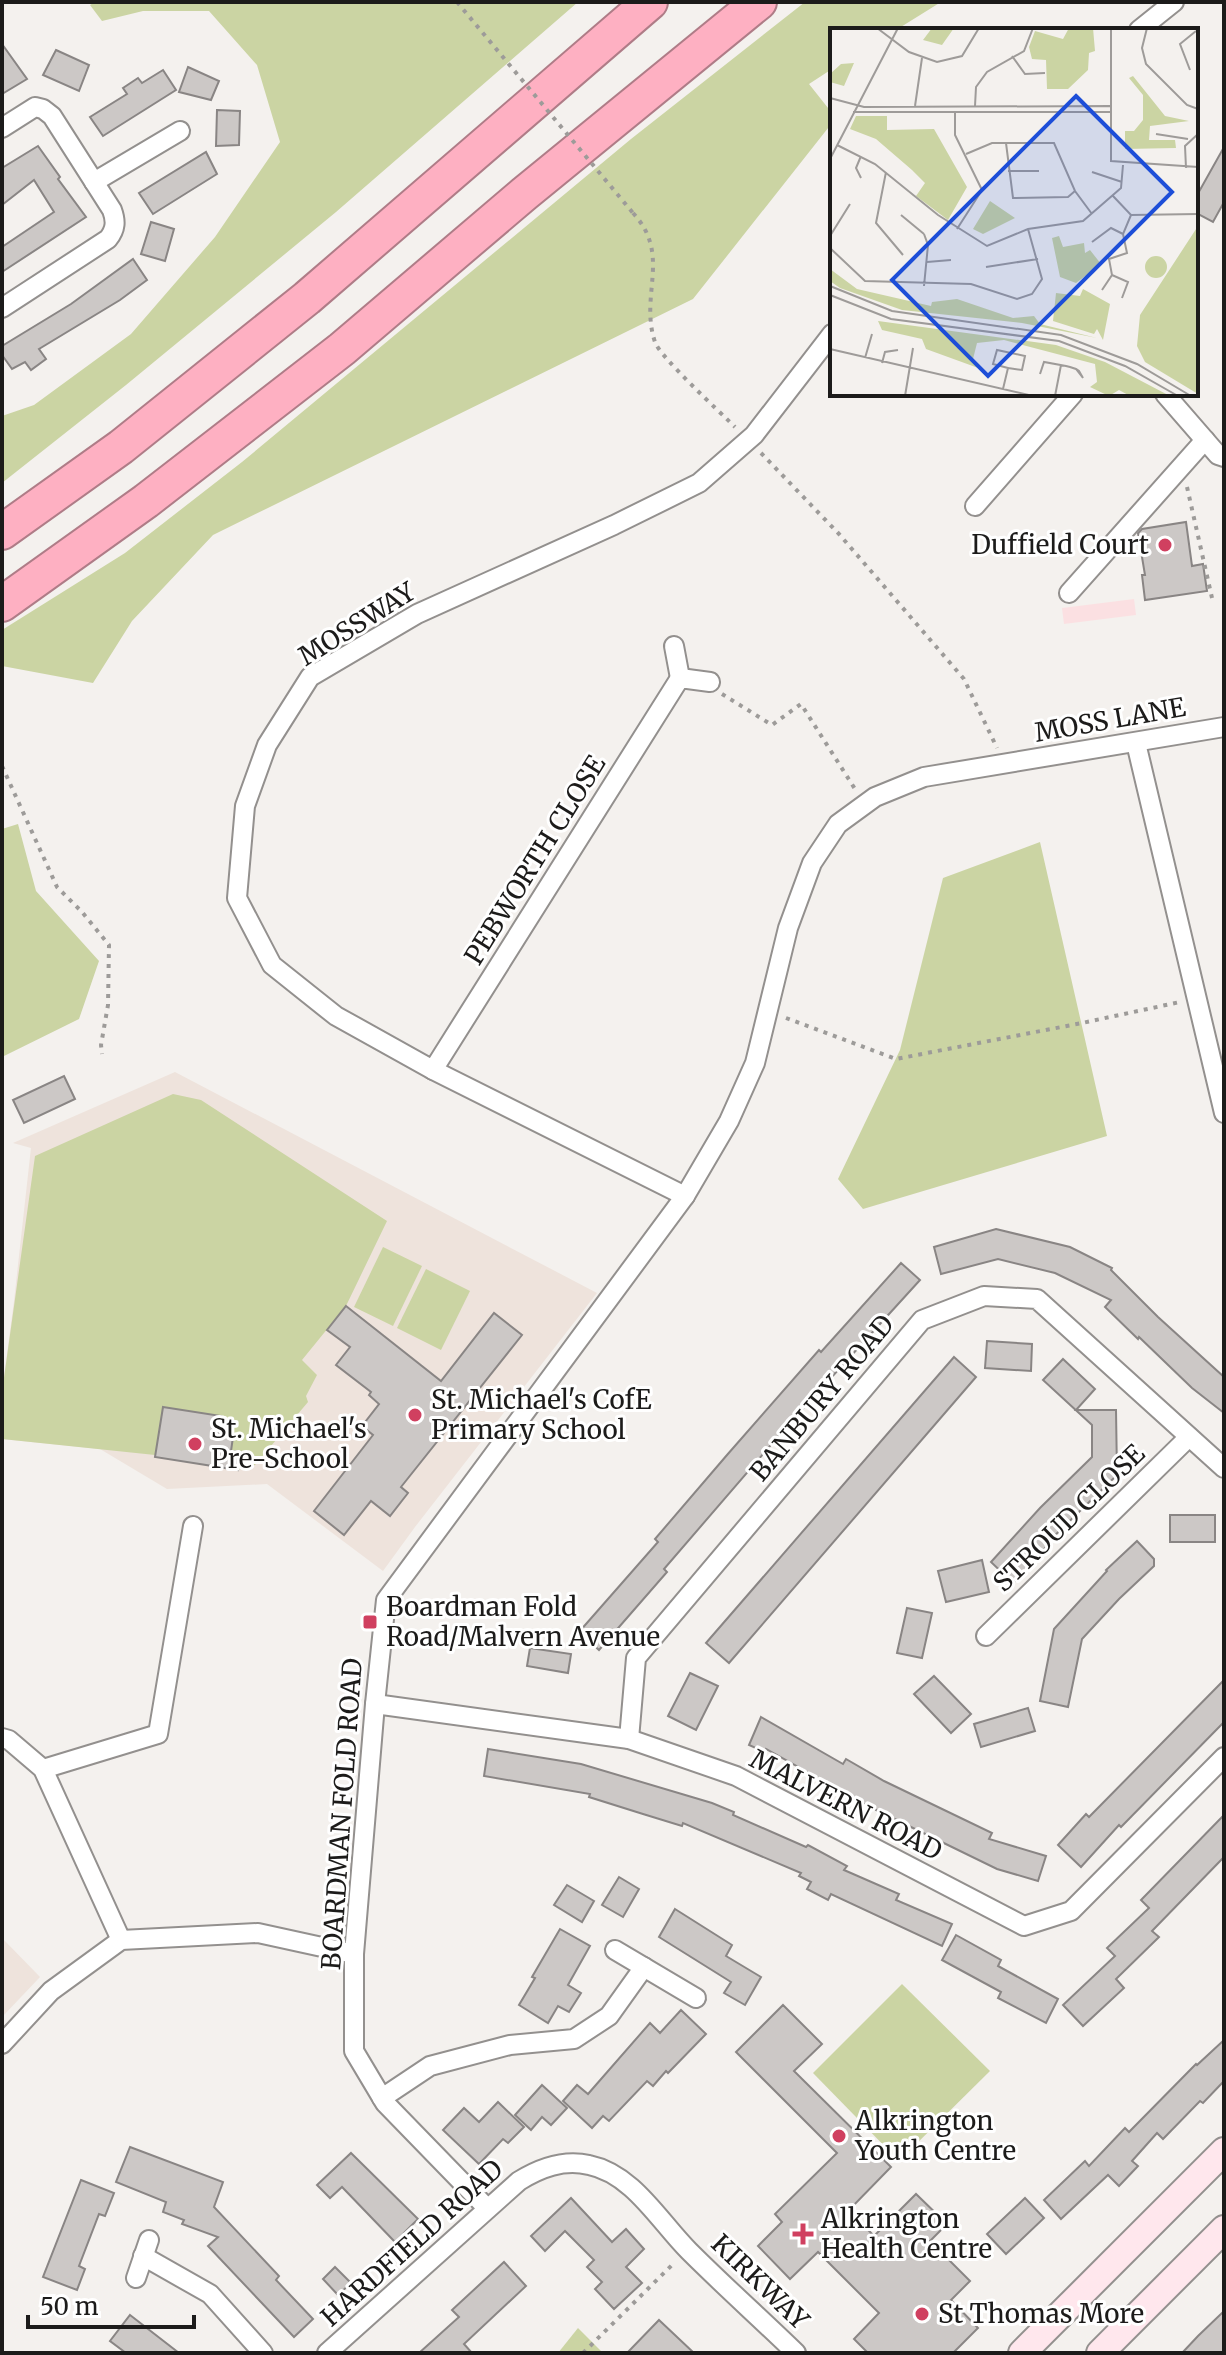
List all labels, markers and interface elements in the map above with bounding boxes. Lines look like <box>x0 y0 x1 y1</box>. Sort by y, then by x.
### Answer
inset map <box>830 28 1198 396</box>
place label: Duffield Court <box>971 528 1149 561</box>
marker: Duffield Court <box>1156 536 1174 554</box>
street label: MOSSWAY <box>292 574 422 672</box>
street label: MOSS LANE <box>1032 690 1188 749</box>
street label: PEBWORTH CLOSE <box>457 749 613 970</box>
street label: BANBURY ROAD <box>743 1308 901 1487</box>
place label: St. Michael's CofE Primary School <box>431 1383 652 1446</box>
marker: St. Michael's CofE Primary School <box>406 1406 424 1424</box>
place label: St. Michael's Pre-School <box>211 1412 367 1475</box>
marker: St. Michael's Pre-School <box>186 1435 204 1453</box>
street label: STROUD CLOSE <box>986 1437 1152 1598</box>
place label: Boardman Fold Road/Malvern Avenue <box>386 1590 660 1653</box>
marker: Boardman Fold Road/Malvern Avenue <box>361 1613 379 1631</box>
street label: BOARDMAN FOLD ROAD <box>314 1657 369 1971</box>
street label: MALVERN ROAD <box>745 1742 948 1867</box>
place label: Alkrington Youth Centre <box>854 2104 1016 2167</box>
marker: Alkrington Youth Centre <box>830 2127 848 2145</box>
street label: HARDFIELD ROAD <box>314 2152 510 2333</box>
place label: Alkrington Health Centre <box>820 2202 992 2265</box>
marker: Alkrington Health Centre <box>792 2223 814 2245</box>
street label: KIRKWAY <box>705 2227 817 2337</box>
scale bar <box>28 2279 194 2329</box>
text: 50 m <box>40 2291 99 2322</box>
place label: St Thomas More <box>938 2297 1144 2330</box>
marker: St Thomas More <box>913 2305 931 2323</box>

